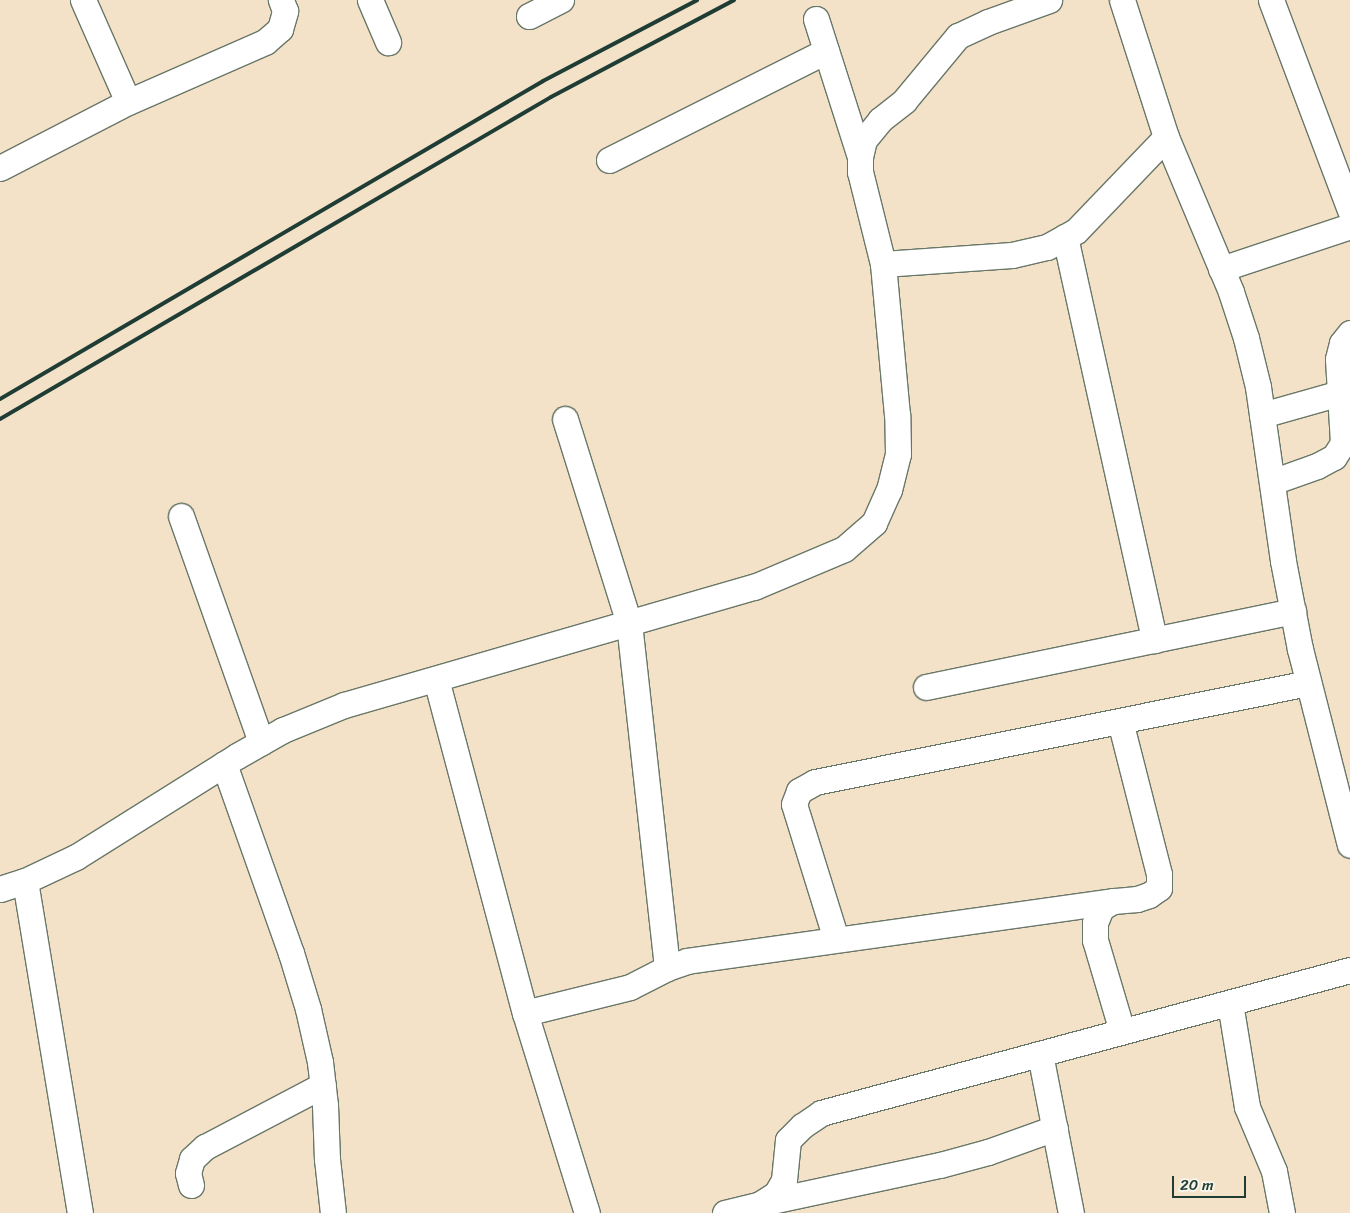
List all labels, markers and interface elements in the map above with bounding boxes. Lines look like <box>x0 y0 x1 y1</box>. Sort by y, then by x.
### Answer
scale bar <box>1175 1166 1249 1198</box>
text: 20 m <box>1180 1172 1214 1198</box>

